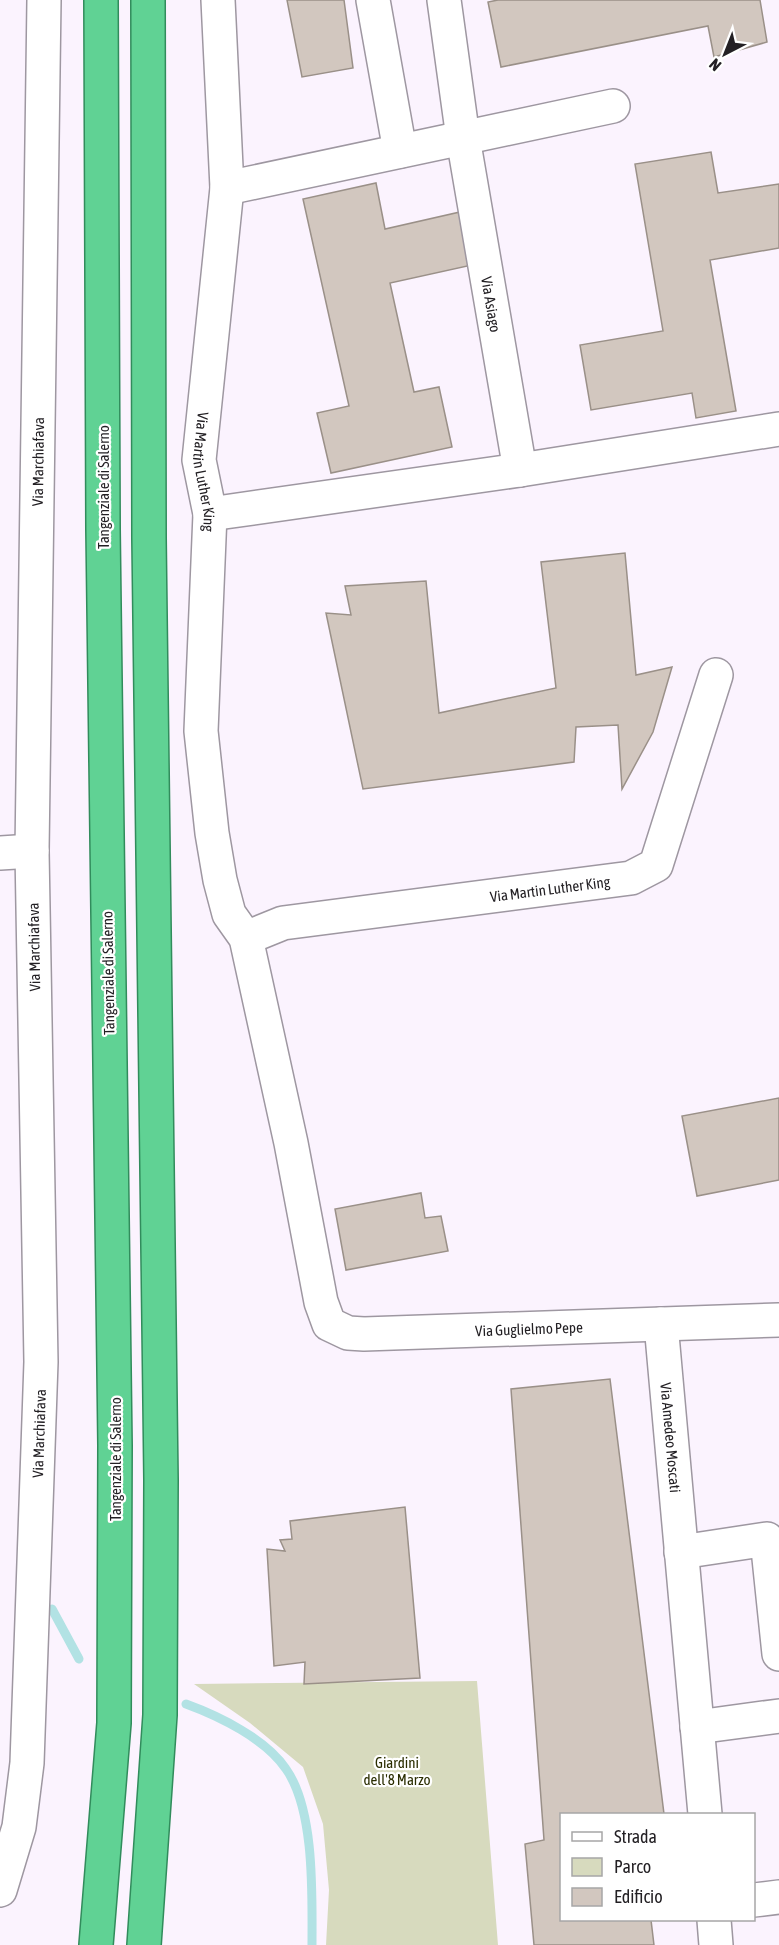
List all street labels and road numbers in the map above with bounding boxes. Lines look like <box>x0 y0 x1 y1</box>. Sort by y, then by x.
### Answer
street label: Via Asiago <box>478 275 505 333</box>
street label: Via Martin Luther King <box>190 411 219 533</box>
street label: Via Marchiafava <box>28 417 47 506</box>
street label: Tangenziale di Salerno <box>95 425 112 549</box>
street label: Via Martin Luther King <box>489 872 611 905</box>
street label: Via Marchiafava <box>25 903 43 991</box>
street label: Tangenziale di Salerno <box>98 911 118 1035</box>
street label: Via Guglielmo Pepe <box>475 1318 583 1339</box>
street label: Via Amedeo Moscati <box>658 1382 685 1493</box>
street label: Via Marchiafava <box>28 1389 49 1478</box>
street label: Tangenziale di Salerno <box>107 1397 124 1521</box>

